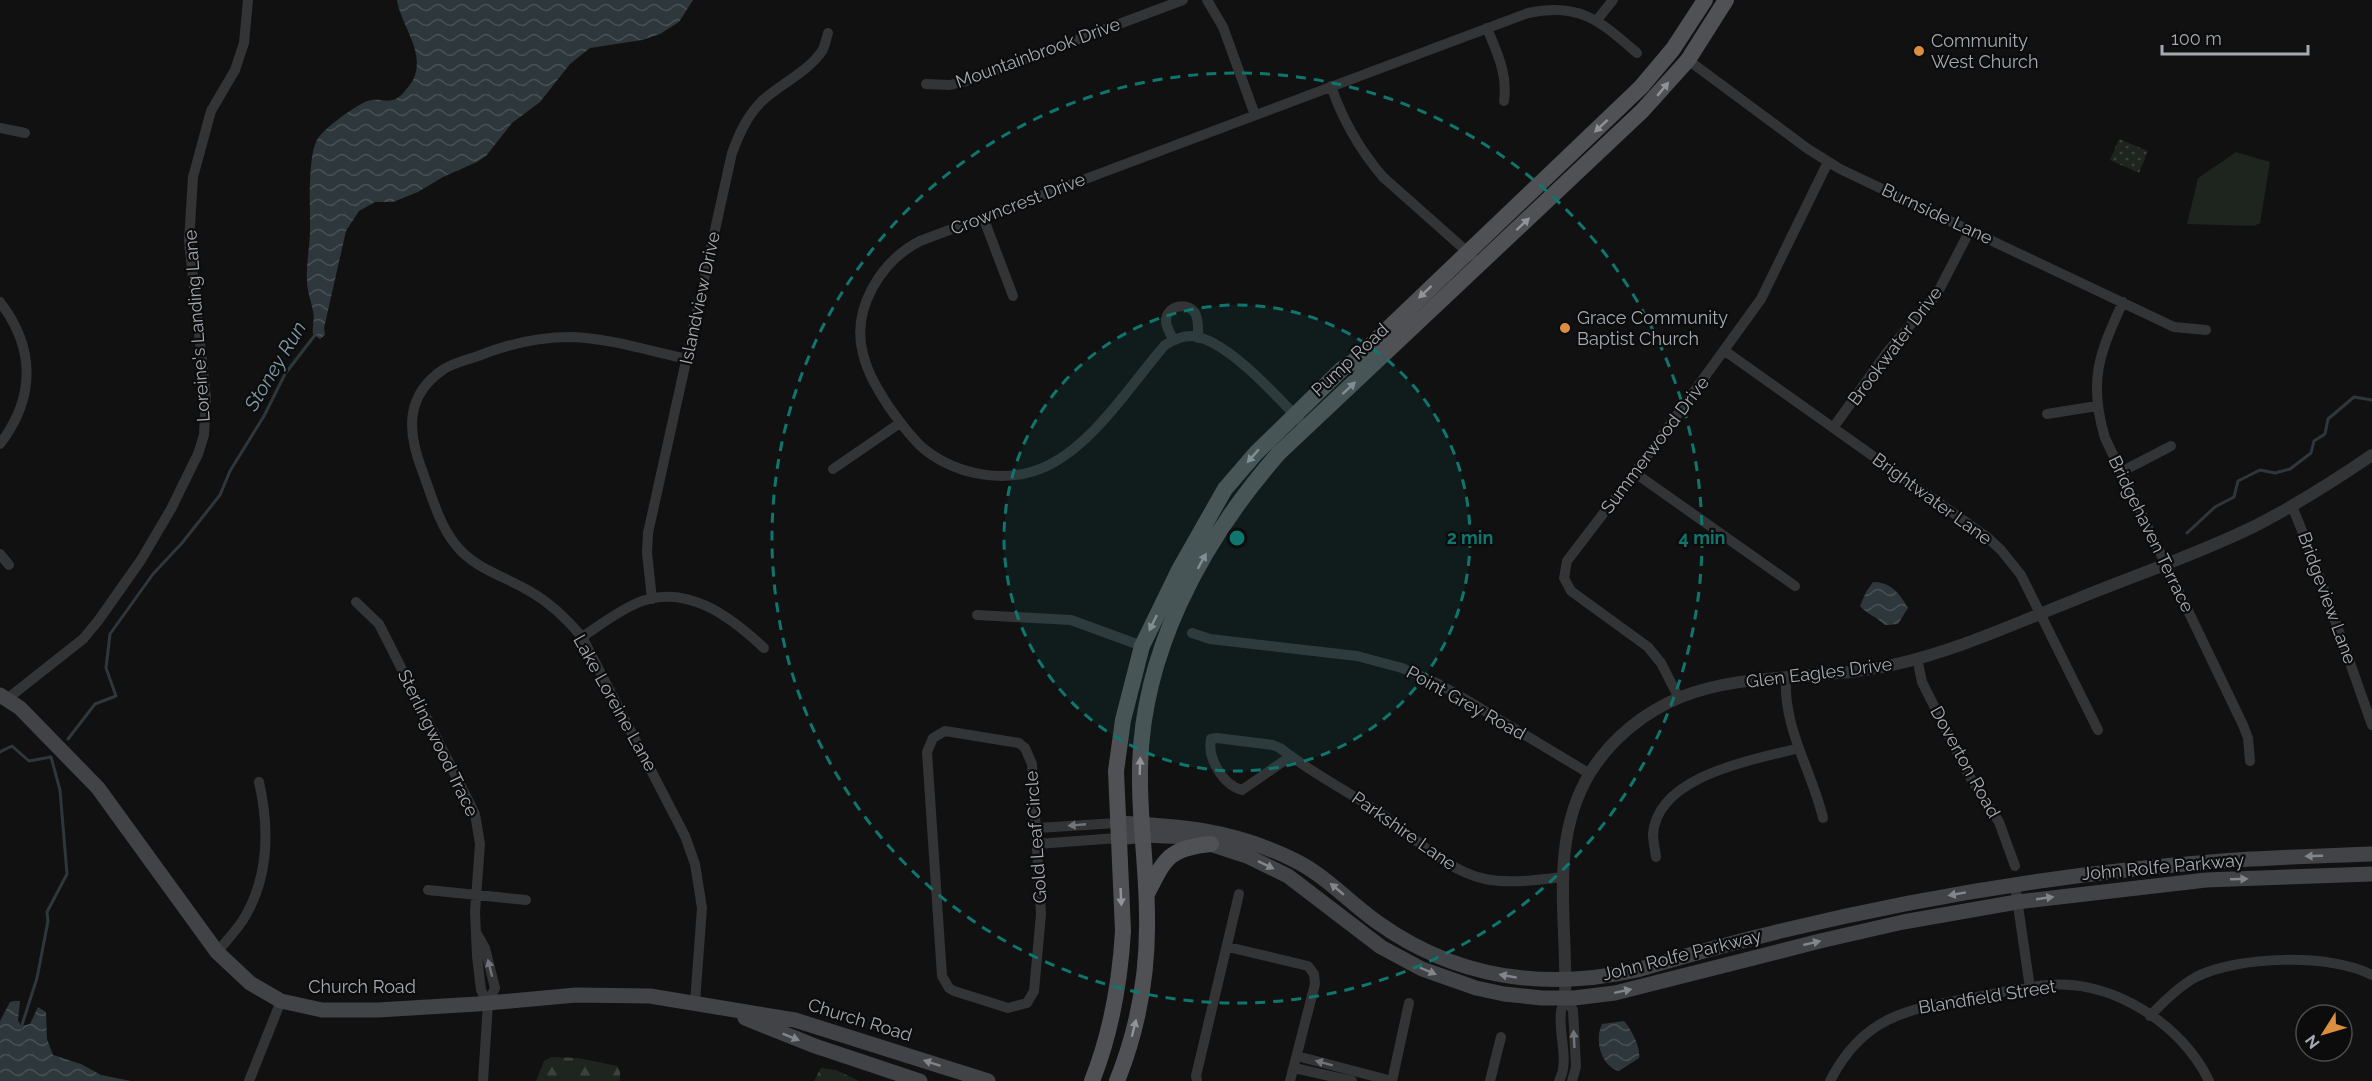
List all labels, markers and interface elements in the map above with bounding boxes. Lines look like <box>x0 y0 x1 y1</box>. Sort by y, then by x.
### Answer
street label: Mountainbrook Drive <box>953 13 1123 92</box>
scale bar <box>2162 18 2308 56</box>
text: 100 m <box>2171 28 2222 49</box>
place label: Community West Church <box>1931 30 2038 72</box>
marker: Community West Church <box>1912 44 1926 58</box>
one-way arrow <box>1656 82 1669 97</box>
one-way arrow <box>1595 118 1609 132</box>
street label: Crowncrest Drive <box>947 168 1089 239</box>
street label: Burnside Lane <box>1878 179 1996 249</box>
one-way arrow <box>1515 217 1530 231</box>
street label: Loreine's Landing Lane <box>179 229 214 423</box>
street label: Islandview Drive <box>675 229 724 366</box>
street label: Brookwater Drive <box>1843 282 1946 409</box>
one-way arrow <box>1418 284 1432 298</box>
place label: Grace Community Baptist Church <box>1577 307 1728 349</box>
water label: Stoney Run <box>238 317 311 416</box>
street label: Pump Road <box>1307 319 1392 400</box>
marker: Grace Community Baptist Church <box>1558 321 1572 335</box>
street label: Summerwood Drive <box>1596 372 1713 517</box>
one-way arrow <box>1342 381 1356 395</box>
one-way arrow <box>1247 448 1260 463</box>
street label: Brightwater Lane <box>1869 448 1996 549</box>
street label: Bridgehaven Terrace <box>2104 452 2199 616</box>
text: 2 min <box>1447 527 1493 548</box>
text: 4 min <box>1679 527 1725 548</box>
centre of rings <box>1227 528 1247 548</box>
street label: Bridgeview Lane <box>2294 529 2361 667</box>
one-way arrow <box>1197 552 1207 569</box>
one-way arrow <box>1149 615 1158 632</box>
street label: Lake Loreine Lane <box>569 631 662 775</box>
street label: Glen Eagles Drive <box>1745 653 1894 692</box>
street label: Point Grey Road <box>1403 661 1529 744</box>
street label: Sterlingwood Trace <box>394 666 483 820</box>
street label: Doverton Road <box>1926 702 2005 821</box>
one-way arrow <box>1135 756 1145 775</box>
street label: Gold Leaf Circle <box>1020 770 1051 904</box>
street label: Parkshire Lane <box>1348 787 1461 875</box>
one-way arrow <box>1067 820 1086 830</box>
street label: John Rolfe Parkway <box>2081 849 2245 884</box>
one-way arrow <box>2304 852 2323 861</box>
one-way arrow <box>1257 859 1275 869</box>
one-way arrow <box>2229 874 2248 884</box>
one-way arrow <box>1329 883 1345 896</box>
one-way arrow <box>1117 887 1126 906</box>
one-way arrow <box>1947 890 1966 899</box>
one-way arrow <box>2035 894 2054 903</box>
street label: John Rolfe Parkway <box>1600 925 1764 984</box>
one-way arrow <box>1803 937 1821 947</box>
one-way arrow <box>485 959 495 977</box>
one-way arrow <box>1419 967 1437 976</box>
one-way arrow <box>1498 972 1517 981</box>
street label: Blandfield Street <box>1917 975 2057 1018</box>
street label: Church Road <box>308 976 416 997</box>
one-way arrow <box>1614 986 1633 995</box>
street label: Church Road <box>806 994 915 1045</box>
north arrow <box>2294 1003 2354 1063</box>
one-way arrow <box>1130 1019 1140 1037</box>
one-way arrow <box>1569 1029 1579 1048</box>
text: N <box>2301 1031 2324 1052</box>
one-way arrow <box>782 1033 800 1042</box>
one-way arrow <box>923 1058 941 1067</box>
one-way arrow <box>1315 1058 1333 1068</box>

